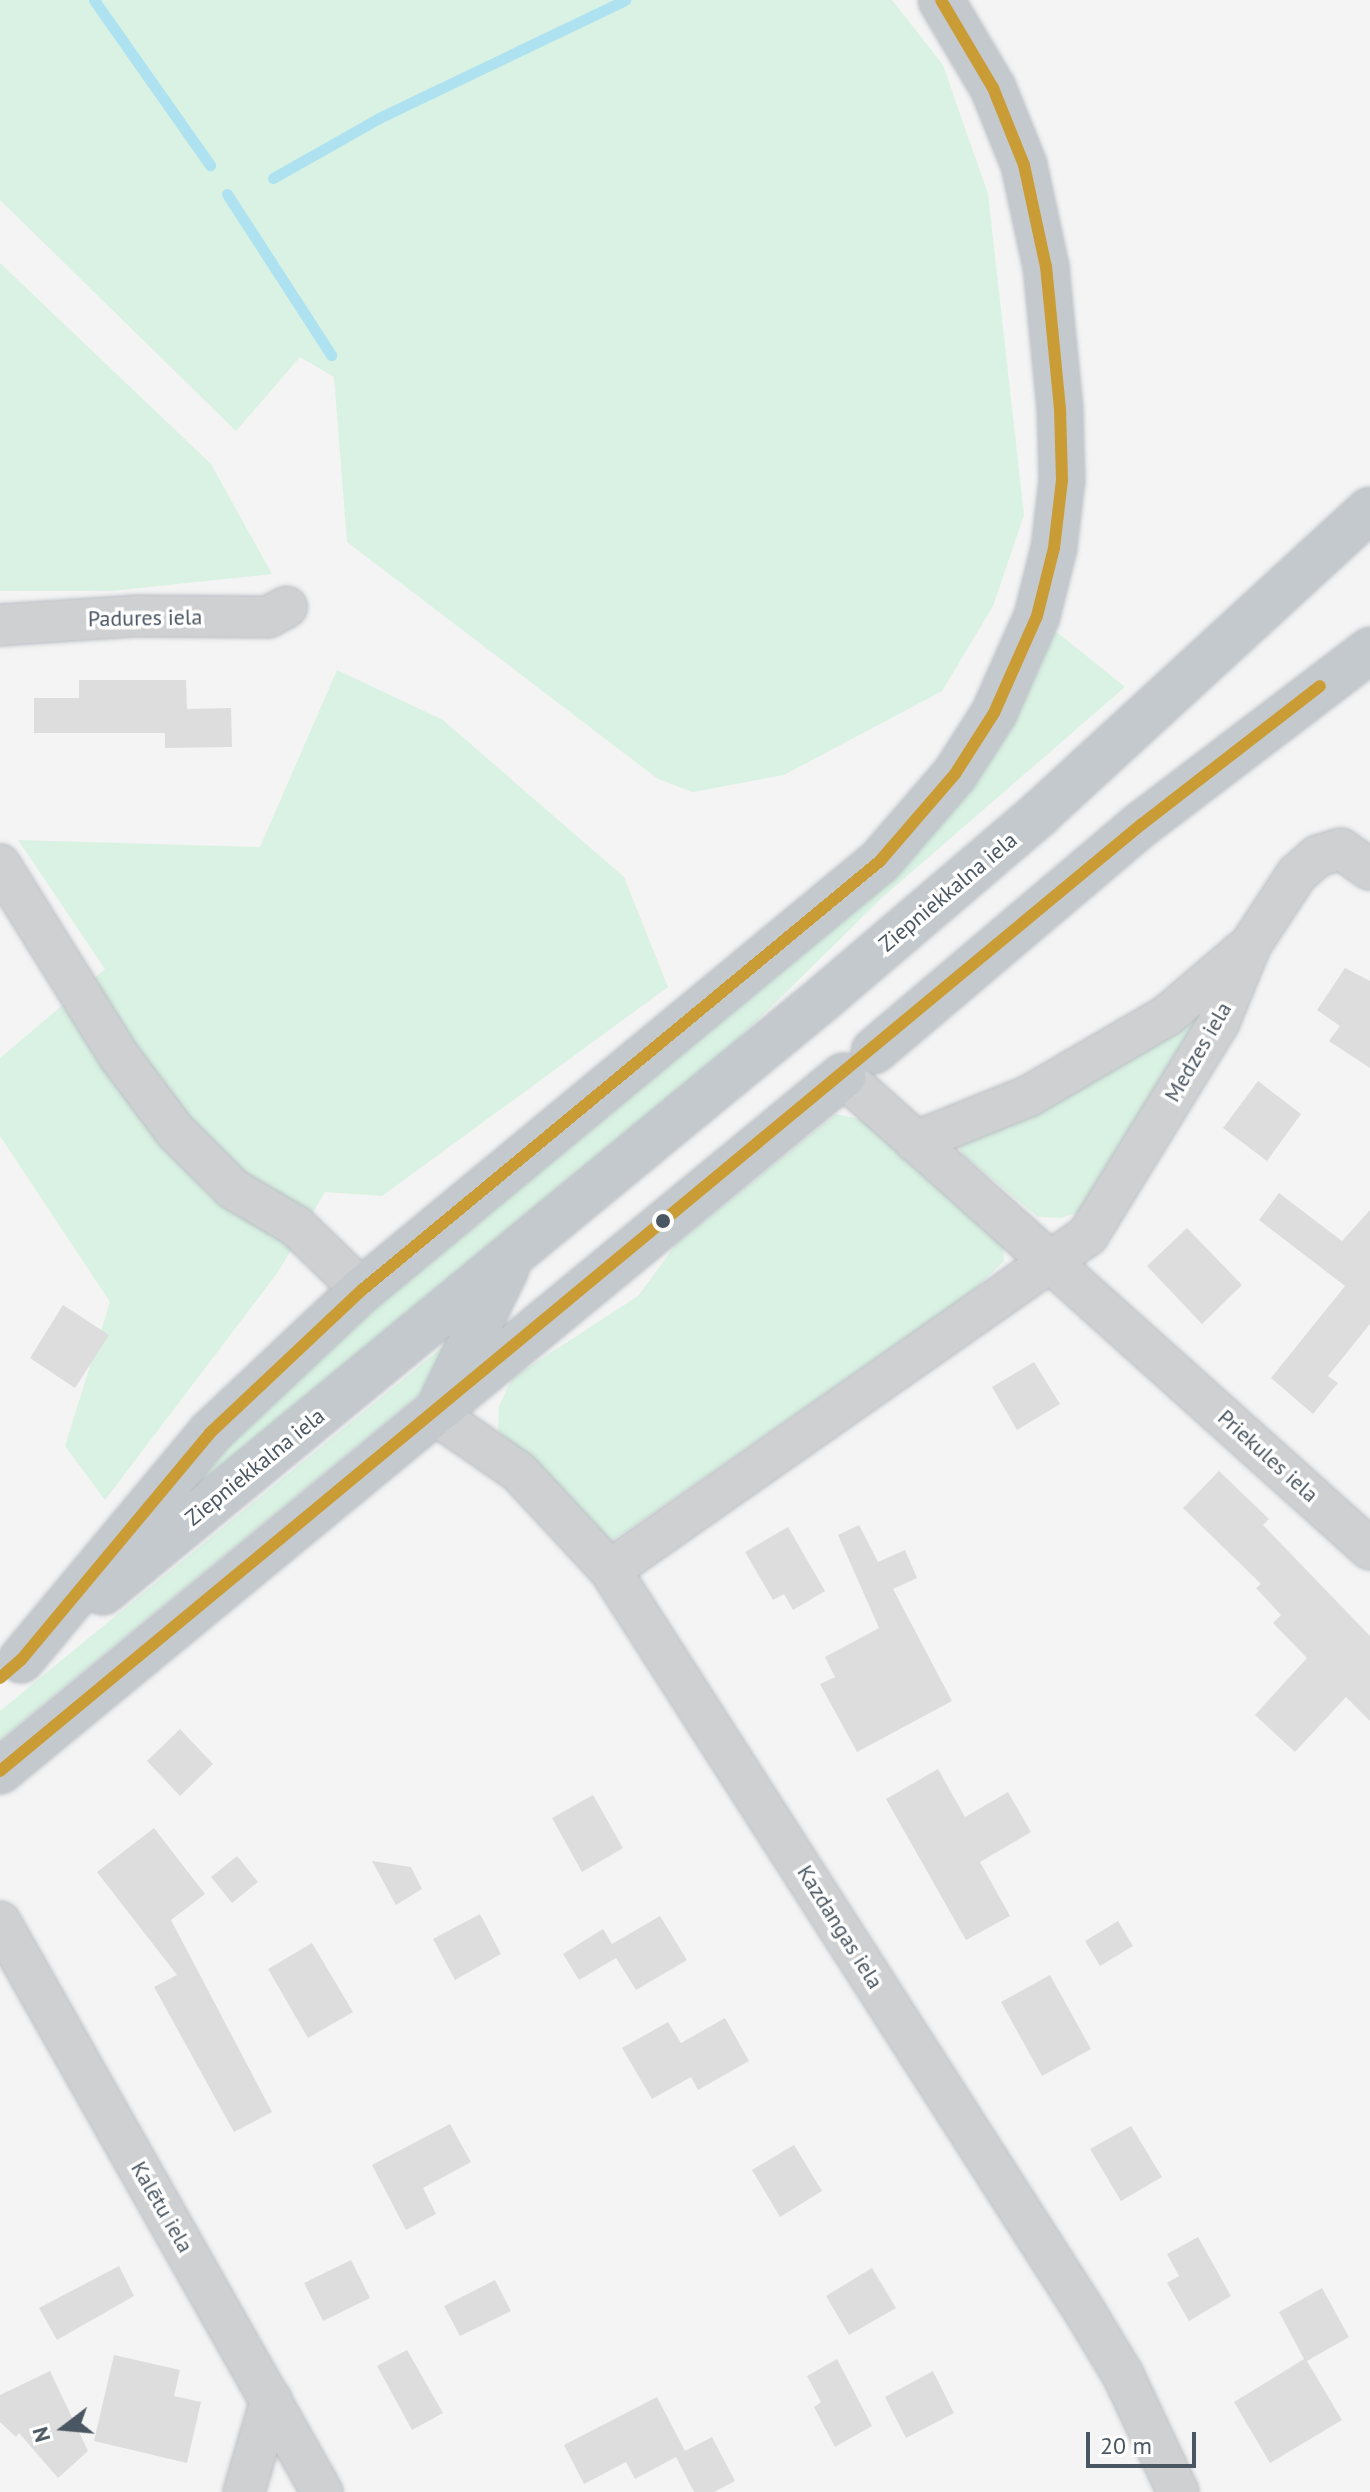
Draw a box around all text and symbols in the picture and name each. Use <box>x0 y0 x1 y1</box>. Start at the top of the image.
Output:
street label: Padures iela <box>88 604 202 632</box>
street label: Ziepniekkalna iela <box>874 827 1022 957</box>
street label: Medzes iela <box>1159 998 1237 1106</box>
unlabelled marker <box>655 1213 671 1229</box>
street label: Ziepniekkalna iela <box>180 1403 330 1531</box>
street label: Priekules iela <box>1212 1404 1324 1508</box>
street label: Kazdangas iela <box>792 1860 888 1994</box>
street label: Kalētu iela <box>125 2157 199 2257</box>
north arrow <box>24 2388 104 2468</box>
scale bar <box>1090 2416 1200 2466</box>
text: N <box>25 2424 56 2445</box>
text: 20 m <box>1100 2430 1152 2461</box>

